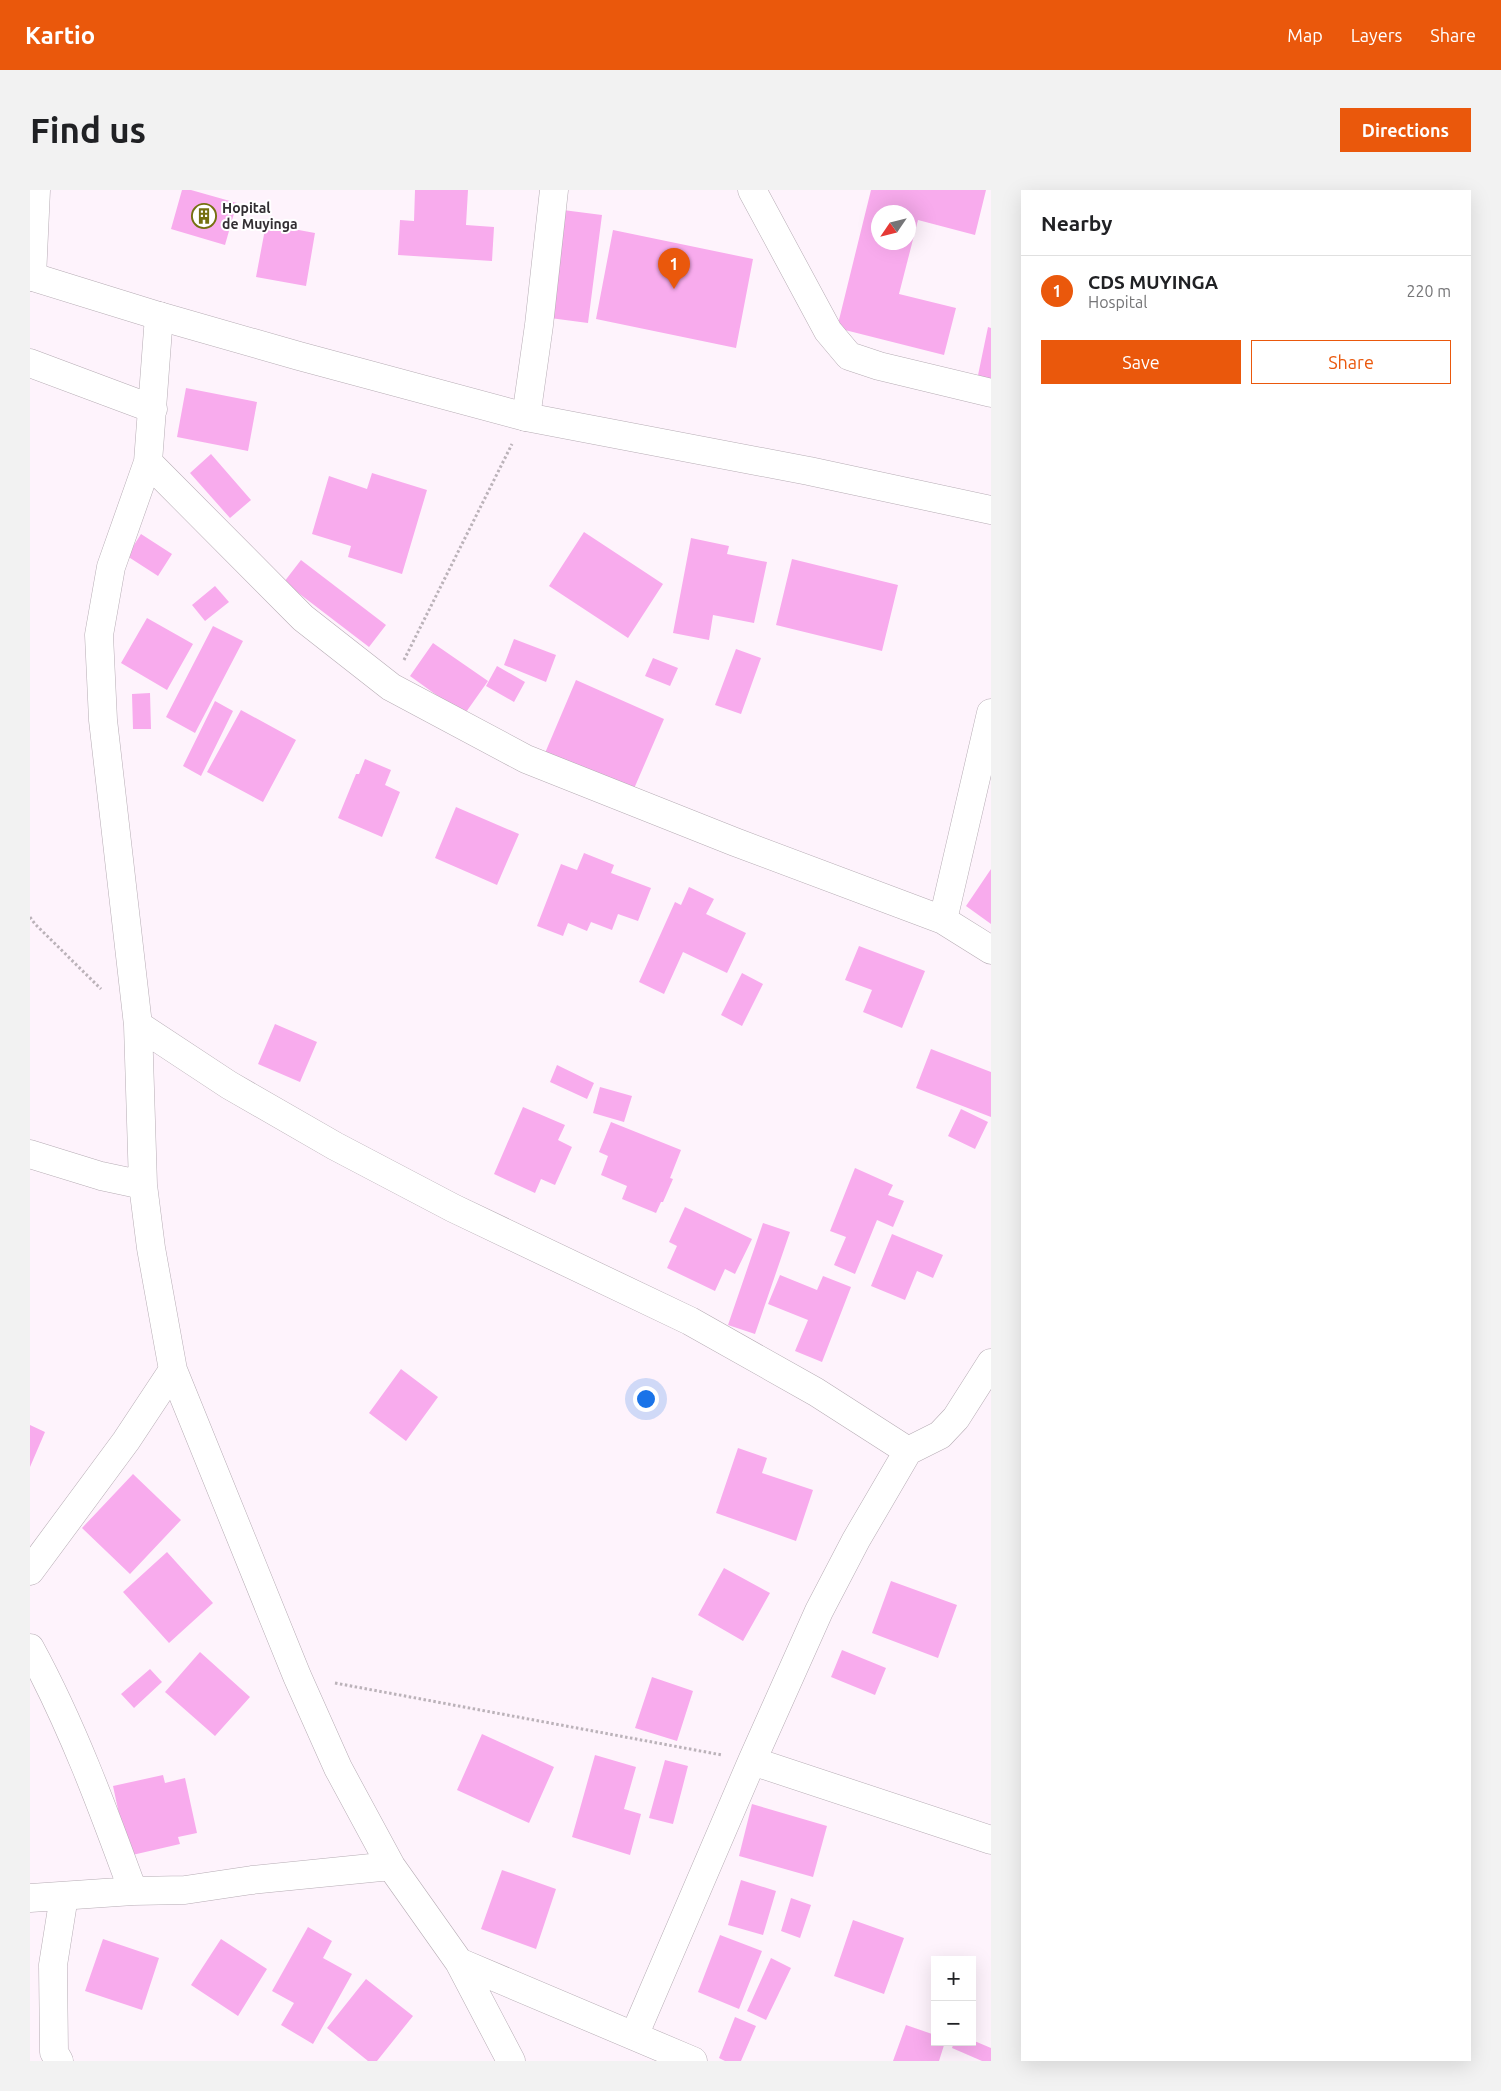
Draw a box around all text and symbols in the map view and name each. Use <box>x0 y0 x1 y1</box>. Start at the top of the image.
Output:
text: Kartio <box>25 22 95 49</box>
text: Map <box>1287 25 1323 45</box>
text: Layers <box>1351 25 1402 45</box>
text: Share <box>1430 25 1476 45</box>
button: Directions <box>1340 108 1471 152</box>
text: Find us <box>30 110 146 150</box>
place label: Hopital de Muyinga <box>222 200 298 232</box>
building icon: Hopital de Muyinga <box>191 203 217 229</box>
north arrow <box>871 205 916 250</box>
text: Nearby <box>1041 211 1112 235</box>
pin: 1 <box>658 248 690 289</box>
text: CDS MUYINGA <box>1088 271 1218 293</box>
text: 1 <box>1052 282 1062 300</box>
text: 220 m <box>1406 282 1451 300</box>
text: Hospital <box>1088 293 1147 311</box>
button: Save <box>1041 340 1241 384</box>
button: Share <box>1251 340 1451 384</box>
your location <box>633 1386 659 1412</box>
map controls <box>931 1956 976 2046</box>
button: + <box>931 1956 976 2001</box>
button: − <box>931 2001 976 2046</box>

